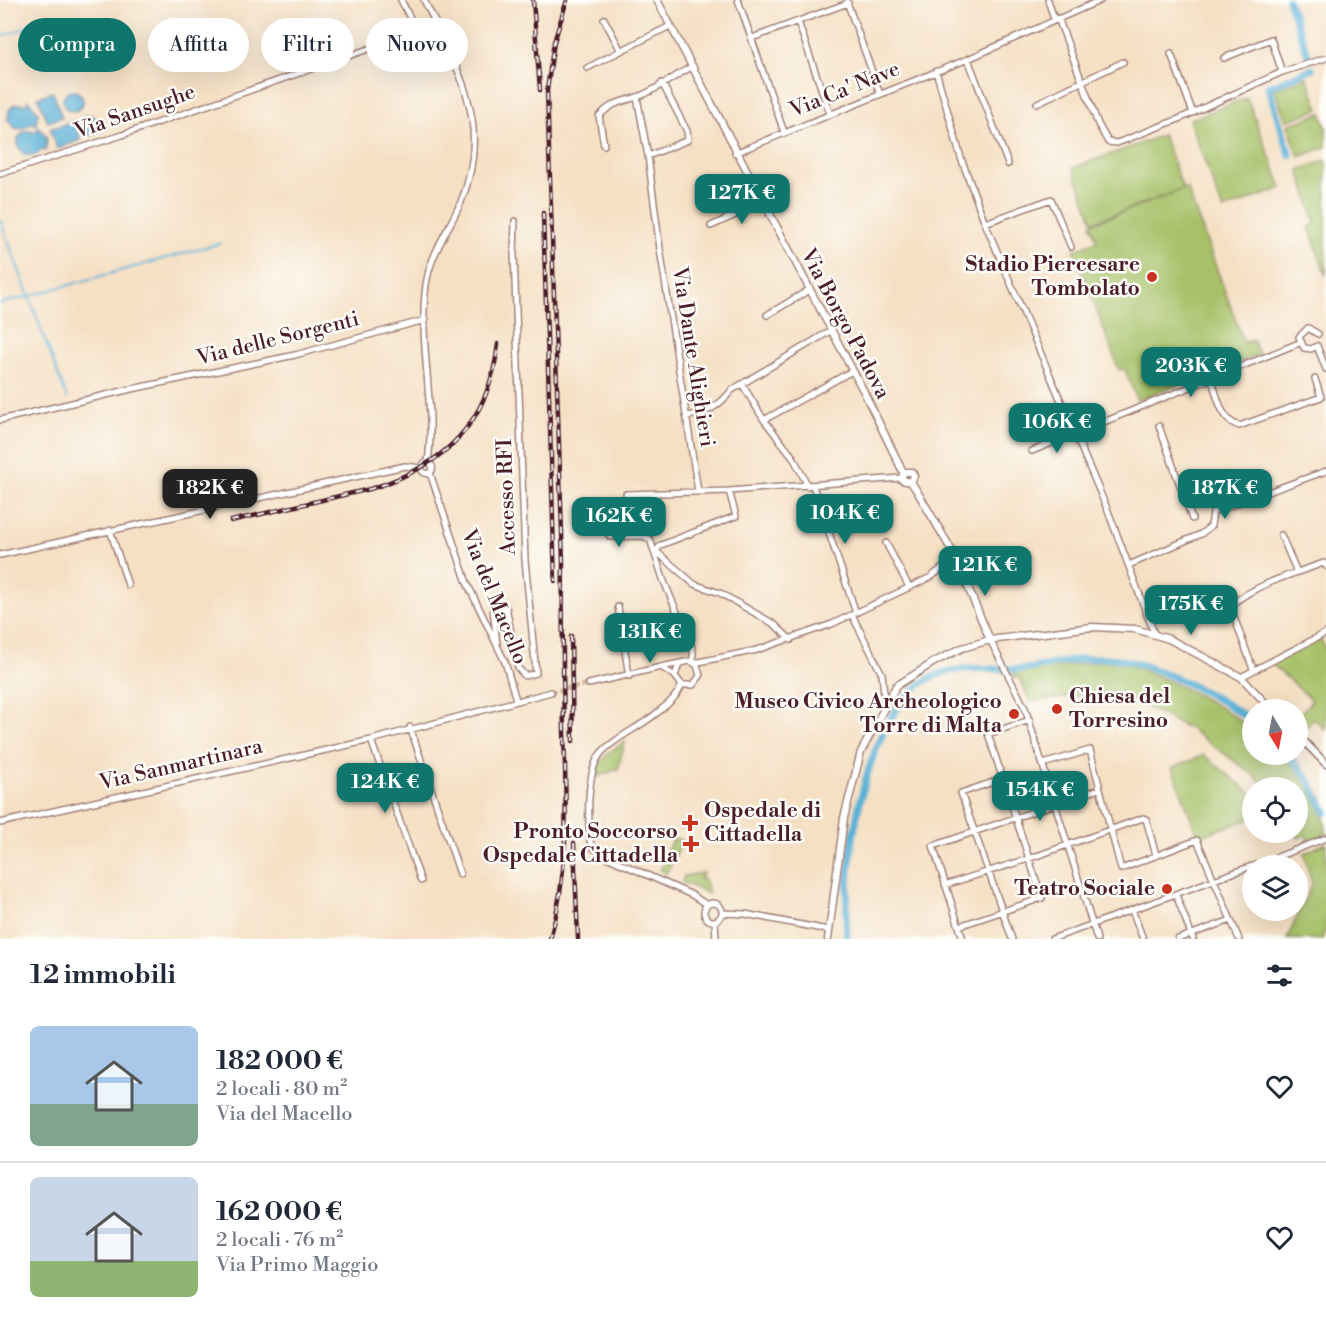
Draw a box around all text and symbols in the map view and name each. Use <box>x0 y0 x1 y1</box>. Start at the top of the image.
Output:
chip: Compra <box>18 18 136 72</box>
chip: Affitta <box>148 18 249 72</box>
chip: Filtri <box>261 18 354 72</box>
chip: Nuovo <box>366 18 468 72</box>
street label: Via Ca' Nave <box>785 56 904 124</box>
street label: Via Sansughe <box>70 79 199 145</box>
pin: 127K € <box>693 174 791 225</box>
text: 127K € <box>709 181 775 206</box>
street label: Via Borgo Padova <box>794 244 896 404</box>
place label: Stadio Piercesare Tombolato <box>965 252 1140 302</box>
street label: Via Dante Alighieri <box>666 264 720 449</box>
marker: Stadio Piercesare Tombolato <box>1145 270 1159 284</box>
street label: Via delle Sorgenti <box>193 306 362 372</box>
pin: 203K € <box>1142 347 1240 398</box>
text: 203K € <box>1155 354 1227 379</box>
pin: 106K € <box>1008 403 1106 454</box>
text: 106K € <box>1023 410 1091 435</box>
street label: Accesso RFI <box>492 438 522 557</box>
pin: 182K € <box>161 469 259 520</box>
pin: 187K € <box>1176 469 1274 520</box>
text: 182K € <box>177 476 243 501</box>
text: 187K € <box>1192 476 1258 501</box>
pin: 104K € <box>796 494 894 545</box>
pin: 162K € <box>570 497 668 548</box>
text: 104K € <box>810 501 880 526</box>
text: 162K € <box>586 504 652 529</box>
street label: Via del Macello <box>455 525 533 668</box>
pin: 121K € <box>936 546 1034 597</box>
text: 121K € <box>953 553 1017 578</box>
pin: 175K € <box>1142 585 1240 636</box>
text: 175K € <box>1159 592 1223 617</box>
pin: 131K € <box>601 613 699 664</box>
text: 131K € <box>618 620 682 645</box>
place label: Chiesa del Torresino <box>1069 684 1170 734</box>
place label: Museo Civico Archeologico Torre di Malta <box>734 689 1003 739</box>
north arrow <box>1242 699 1308 765</box>
map controls <box>1242 699 1308 921</box>
marker: Chiesa del Torresino <box>1050 702 1064 716</box>
marker: Museo Civico Archeologico Torre di Malta <box>1007 707 1021 721</box>
street label: Via Sanmartinara <box>96 734 265 797</box>
pin: 124K € <box>336 763 434 814</box>
text: 124K € <box>351 770 419 795</box>
pin: 154K € <box>991 771 1089 822</box>
button: locate <box>1242 777 1308 843</box>
text: 154K € <box>1006 778 1074 803</box>
place label: Ospedale di Cittadella <box>704 798 821 848</box>
marker: Ospedale di Cittadella <box>681 814 699 832</box>
place label: Pronto Soccorso Ospedale Cittadella <box>483 819 679 869</box>
marker: Pronto Soccorso Ospedale Cittadella <box>682 835 700 853</box>
button: layers <box>1242 855 1308 921</box>
place label: Teatro Sociale <box>1014 876 1155 902</box>
marker: Teatro Sociale <box>1160 882 1174 896</box>
text: 12 immobili <box>30 959 176 991</box>
icon: filters <box>1263 959 1296 992</box>
text: 182 000 € <box>216 1045 343 1077</box>
icon: home <box>78 1050 150 1122</box>
icon: heart <box>1263 1070 1296 1103</box>
text: 2 locali · 80 m² <box>216 1077 347 1102</box>
text: Via del Macello <box>216 1102 353 1127</box>
text: 162 000 € <box>216 1196 342 1228</box>
icon: home <box>78 1201 150 1273</box>
icon: heart <box>1263 1221 1296 1254</box>
text: 2 locali · 76 m² <box>216 1228 343 1253</box>
text: Via Primo Maggio <box>216 1253 379 1278</box>

